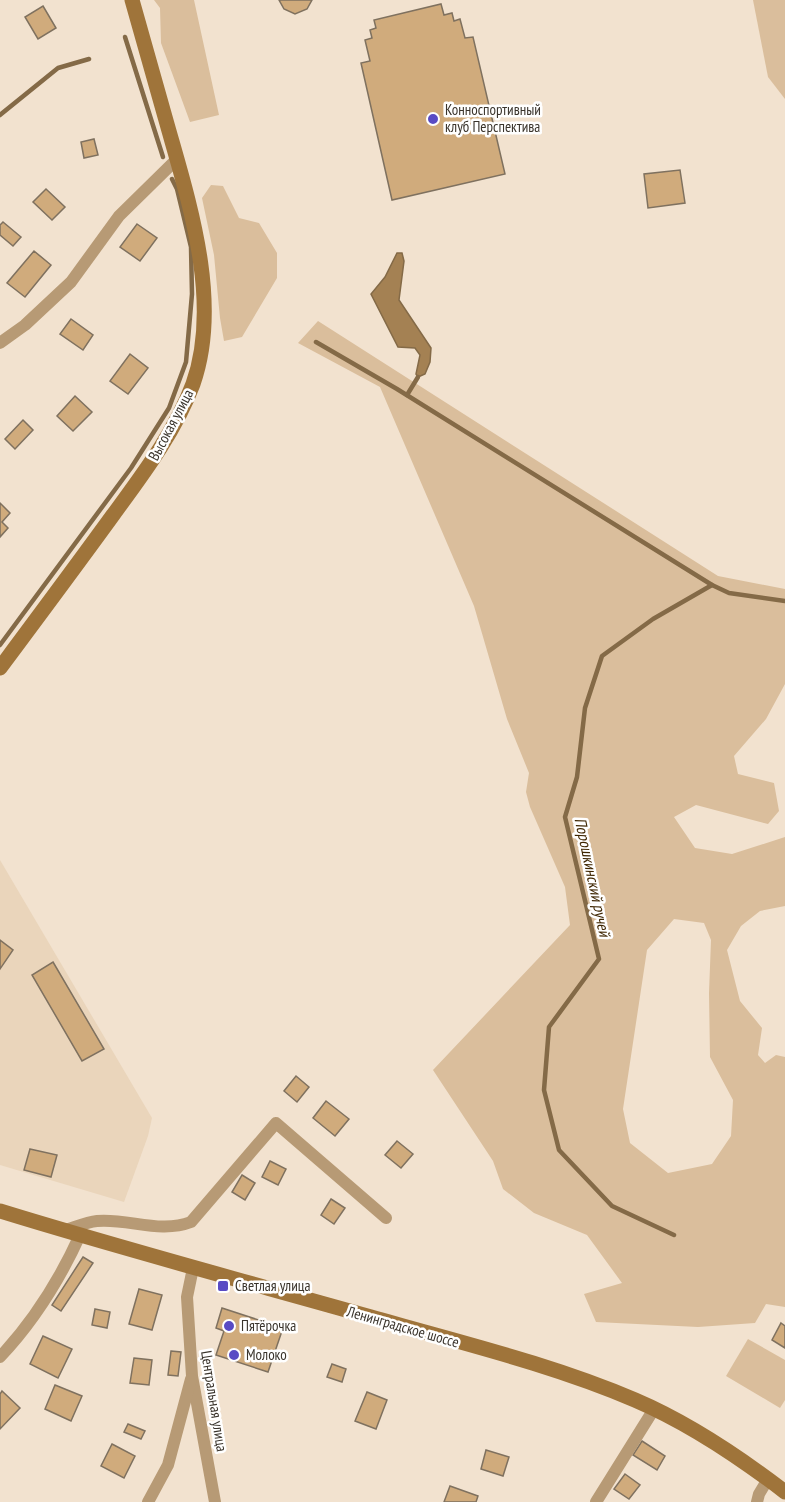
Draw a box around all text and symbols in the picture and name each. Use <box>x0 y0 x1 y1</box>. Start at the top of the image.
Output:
place label: Конноспортивный клуб Перспектива <box>445 100 541 136</box>
marker: Конноспортивный клуб Перспектива <box>426 112 440 126</box>
street label: Высокая улица <box>144 386 197 464</box>
water label: Порошкинский ручей <box>571 816 616 940</box>
place label: Светлая улица <box>235 1276 310 1295</box>
marker: Светлая улица <box>216 1279 230 1293</box>
street label: Ленинградское шоссе <box>344 1301 461 1352</box>
place label: Пятёрочка <box>241 1316 296 1335</box>
marker: Пятёрочка <box>222 1319 236 1333</box>
place label: Молоко <box>246 1345 287 1364</box>
marker: Молоко <box>227 1348 241 1362</box>
street label: Центральная улица <box>197 1349 232 1453</box>

